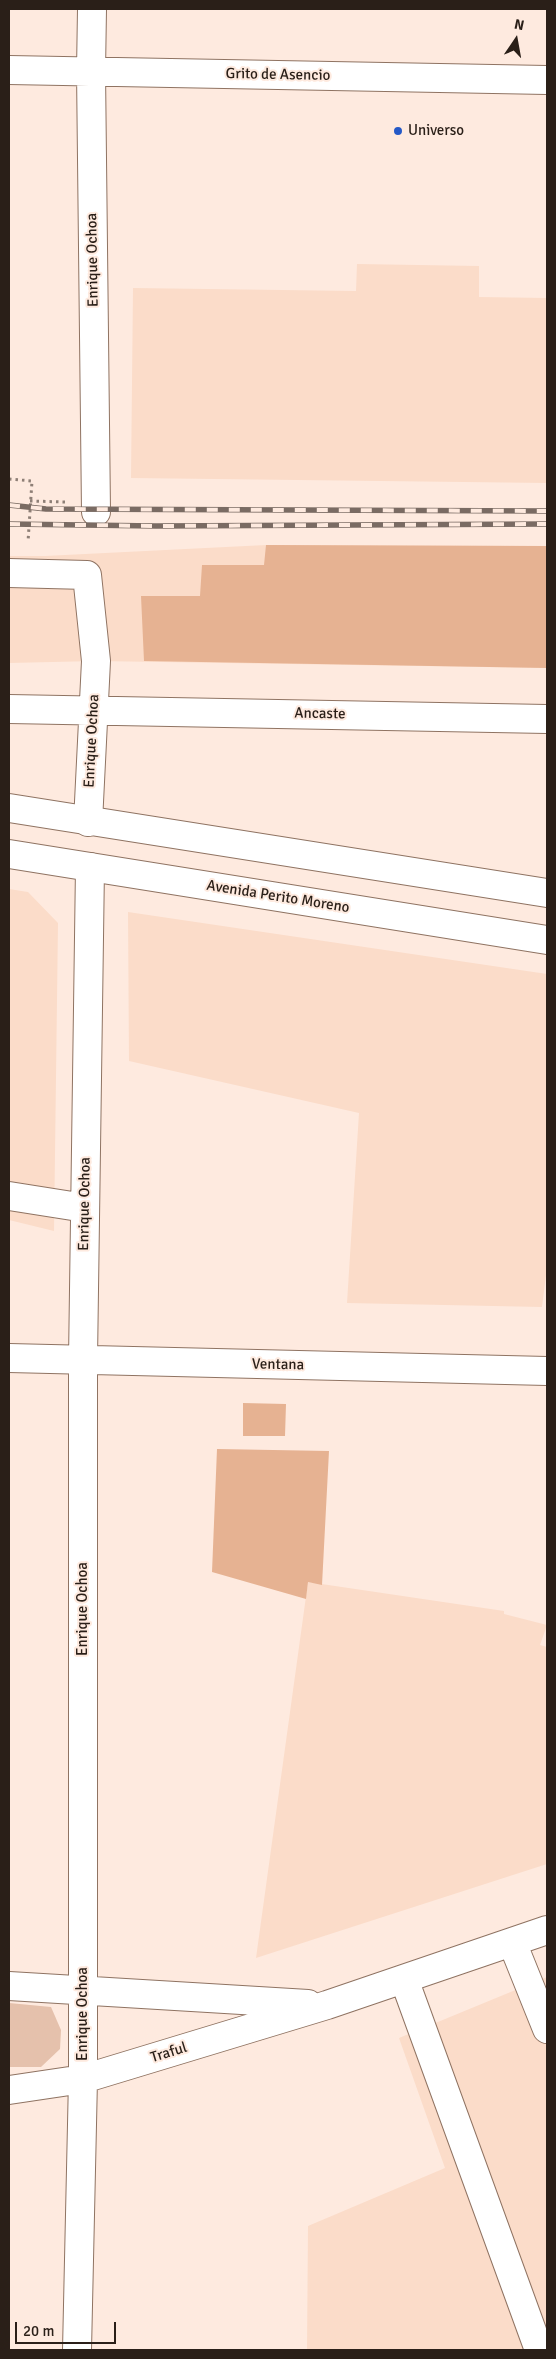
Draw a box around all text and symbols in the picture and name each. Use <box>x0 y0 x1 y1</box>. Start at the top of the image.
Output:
north arrow <box>491 15 541 65</box>
text: N <box>513 16 526 34</box>
street label: Grito de Asencio <box>225 65 331 85</box>
place label: Universo <box>408 122 464 140</box>
marker: Universo <box>392 125 404 137</box>
street label: Enrique Ochoa <box>83 213 103 307</box>
street label: Enrique Ochoa <box>81 694 103 788</box>
street label: Ancaste <box>294 705 346 723</box>
street label: Avenida Perito Moreno <box>205 877 351 917</box>
street label: Enrique Ochoa <box>75 1157 95 1251</box>
street label: Ventana <box>252 1356 304 1374</box>
street label: Enrique Ochoa <box>74 1562 92 1656</box>
street label: Enrique Ochoa <box>74 1967 92 2061</box>
street label: Traful <box>149 2039 189 2067</box>
scale bar <box>18 2312 119 2344</box>
text: 20 m <box>23 2322 54 2340</box>

